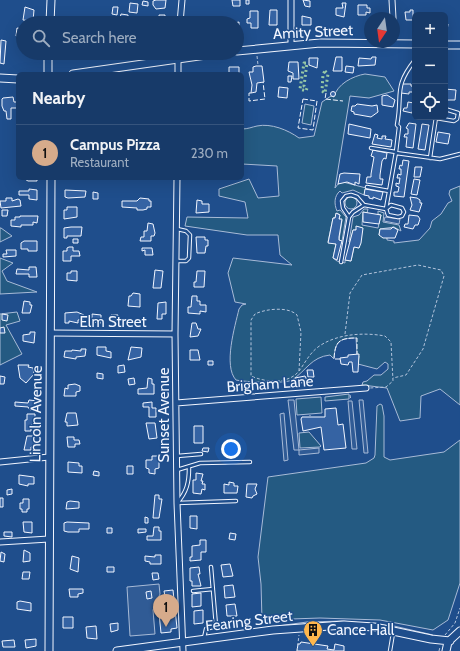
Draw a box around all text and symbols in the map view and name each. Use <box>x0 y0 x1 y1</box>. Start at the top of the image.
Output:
north arrow <box>364 12 400 48</box>
map controls <box>412 12 448 120</box>
button: + <box>412 12 448 48</box>
search box <box>16 16 244 60</box>
street label: Amity Street <box>273 21 353 43</box>
icon: search <box>30 27 52 49</box>
text: Search here <box>62 29 137 47</box>
button: − <box>412 48 448 84</box>
button: locate <box>412 84 448 120</box>
text: Nearby <box>32 88 85 108</box>
text: Campus Pizza <box>70 136 160 154</box>
text: 1 <box>43 145 47 161</box>
text: 230 m <box>191 145 228 161</box>
text: Restaurant <box>70 154 129 170</box>
street label: Elm Street <box>80 313 146 331</box>
street label: Lincoln Avenue <box>26 365 46 463</box>
street label: Sunset Avenue <box>155 367 173 462</box>
street label: Brigham Lane <box>226 372 314 396</box>
your location <box>221 439 241 459</box>
pin: 1 <box>153 594 179 627</box>
street label: Fearing Street <box>204 607 294 635</box>
building icon: Cance Hall <box>302 619 324 647</box>
place label: Cance Hall <box>327 621 395 639</box>

